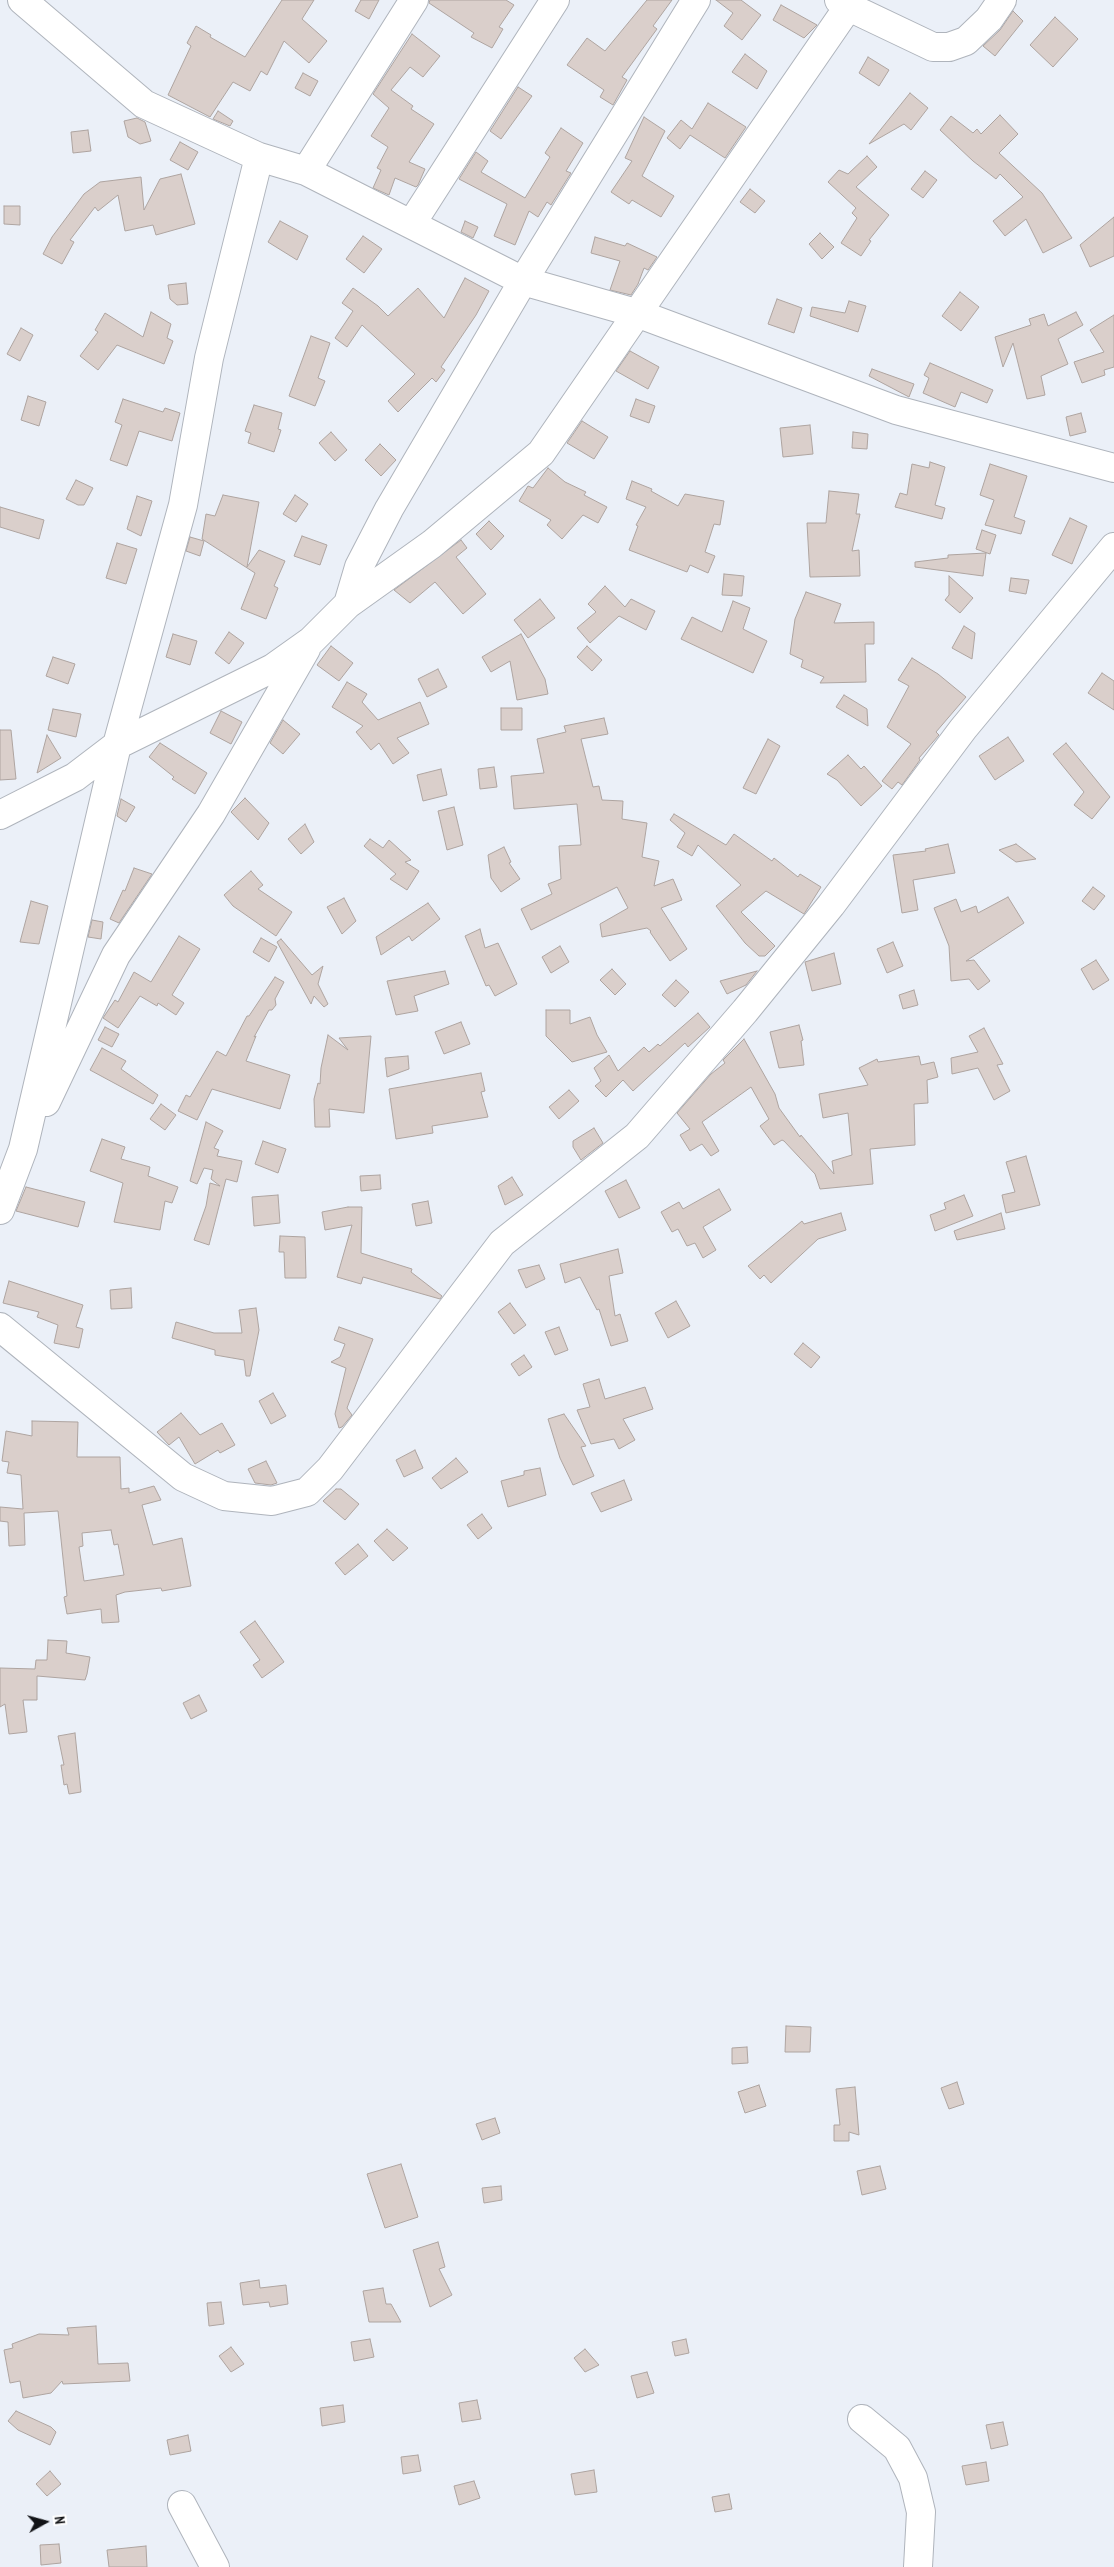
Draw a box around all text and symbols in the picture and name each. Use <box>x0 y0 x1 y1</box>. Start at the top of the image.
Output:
north arrow <box>20 2497 70 2547</box>
text: N <box>50 2515 69 2525</box>

